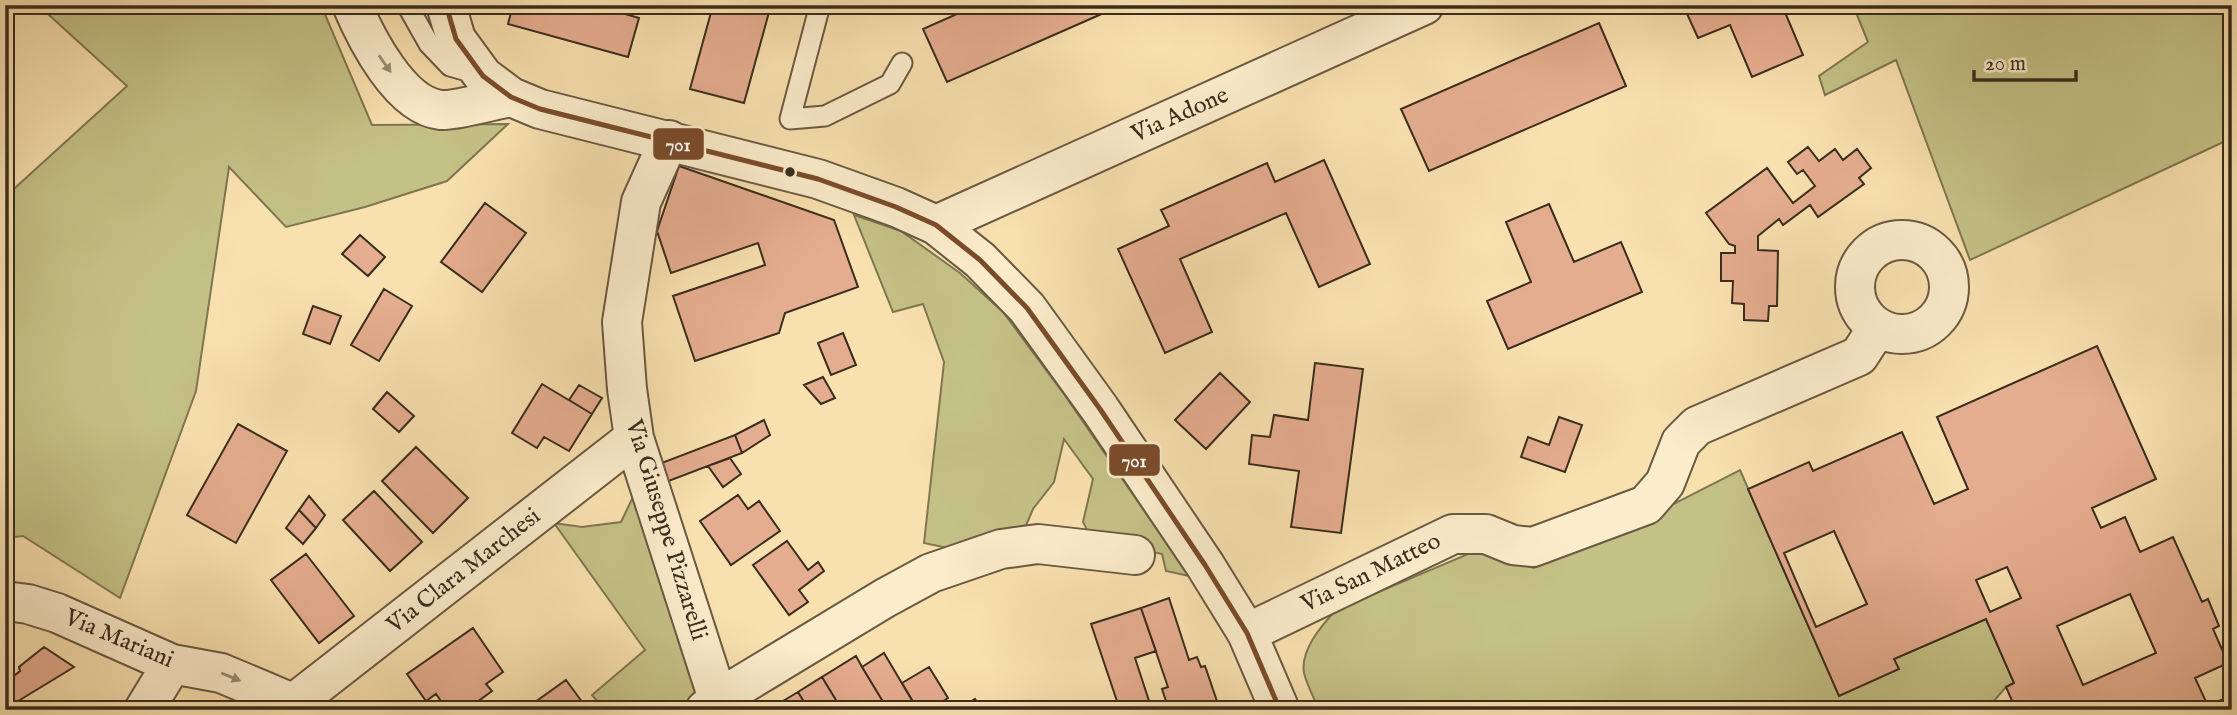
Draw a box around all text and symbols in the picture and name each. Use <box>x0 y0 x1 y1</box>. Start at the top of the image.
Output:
scale bar <box>1974 38 2076 82</box>
text: 20 m <box>1985 51 2026 78</box>
one-way arrow <box>378 55 392 73</box>
street label: Via Adone <box>1126 80 1234 151</box>
line badge: 701 <box>652 127 705 161</box>
text: 701 <box>665 134 691 158</box>
unlabelled marker <box>783 165 797 179</box>
street label: Via Giuseppe Pizzarelli <box>617 415 714 644</box>
line badge: 701 <box>1108 443 1161 477</box>
text: 701 <box>1121 450 1147 474</box>
street label: Via Clara Marchesi <box>380 501 547 641</box>
street label: Via San Matteo <box>1295 526 1446 621</box>
street label: Via Mariani <box>59 602 178 676</box>
one-way arrow <box>221 671 241 683</box>

